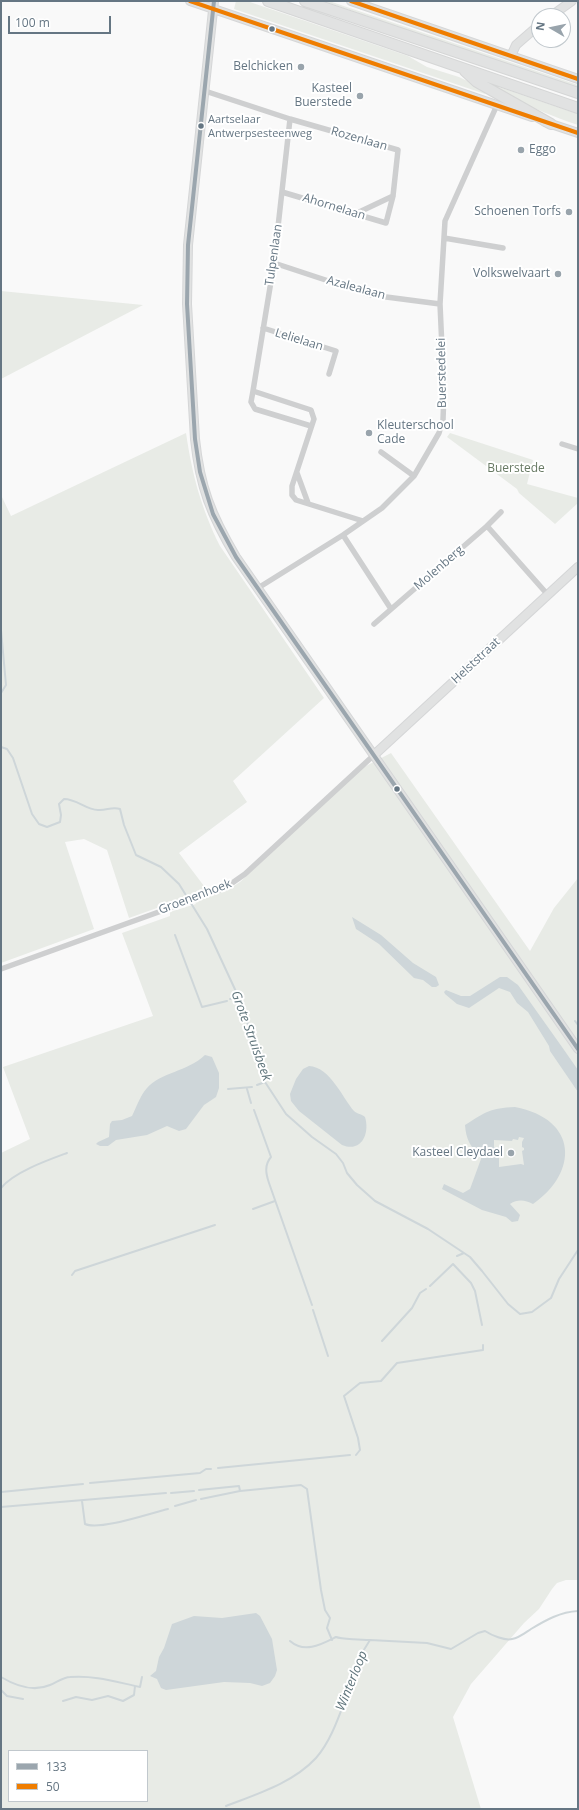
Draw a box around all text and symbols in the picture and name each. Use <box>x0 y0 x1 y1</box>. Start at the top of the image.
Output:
scale bar <box>10 8 113 34</box>
north arrow <box>531 8 571 48</box>
text: 100 m <box>15 14 50 31</box>
text: N <box>532 21 548 32</box>
unlabelled marker <box>267 24 277 34</box>
place label: Belchicken <box>233 60 293 74</box>
marker: Belchicken <box>296 62 306 72</box>
place label: Kasteel Buerstede <box>294 82 352 110</box>
marker: Kasteel Buerstede <box>355 91 365 101</box>
place label: Aartselaar Antwerpsesteenweg <box>208 113 312 139</box>
marker: Aartselaar Antwerpsesteenweg <box>196 121 206 131</box>
street label: Rozenlaan <box>329 124 389 154</box>
place label: Eggo <box>529 143 556 157</box>
marker: Eggo <box>516 145 526 155</box>
street label: Ahornelaan <box>301 191 367 223</box>
place label: Schoenen Torfs <box>474 205 561 219</box>
marker: Schoenen Torfs <box>564 207 574 217</box>
street label: Tulpenlaan <box>263 223 285 287</box>
place label: Volkswelvaart <box>473 267 550 281</box>
marker: Volkswelvaart <box>553 269 563 279</box>
street label: Azalealaan <box>325 273 387 303</box>
street label: Lelielaan <box>273 326 325 354</box>
street label: Buerstedelei <box>434 338 450 408</box>
place label: Kleuterschool Cade <box>377 419 454 447</box>
marker: Kleuterschool Cade <box>364 428 374 438</box>
park label: Buerstede <box>487 462 545 476</box>
street label: Molenberg <box>411 543 467 593</box>
street label: Helststraat <box>449 635 503 687</box>
unlabelled marker <box>392 784 402 794</box>
street label: Groenenhoek <box>157 877 233 917</box>
water label: Grote Struisbeek <box>227 989 275 1083</box>
place label: Kasteel Cleydael <box>412 1146 503 1160</box>
marker: Kasteel Cleydael <box>506 1148 516 1158</box>
water label: Winterloop <box>333 1649 371 1713</box>
legend <box>8 1750 148 1802</box>
text: 133 <box>46 1758 67 1775</box>
text: 50 <box>46 1778 60 1795</box>

